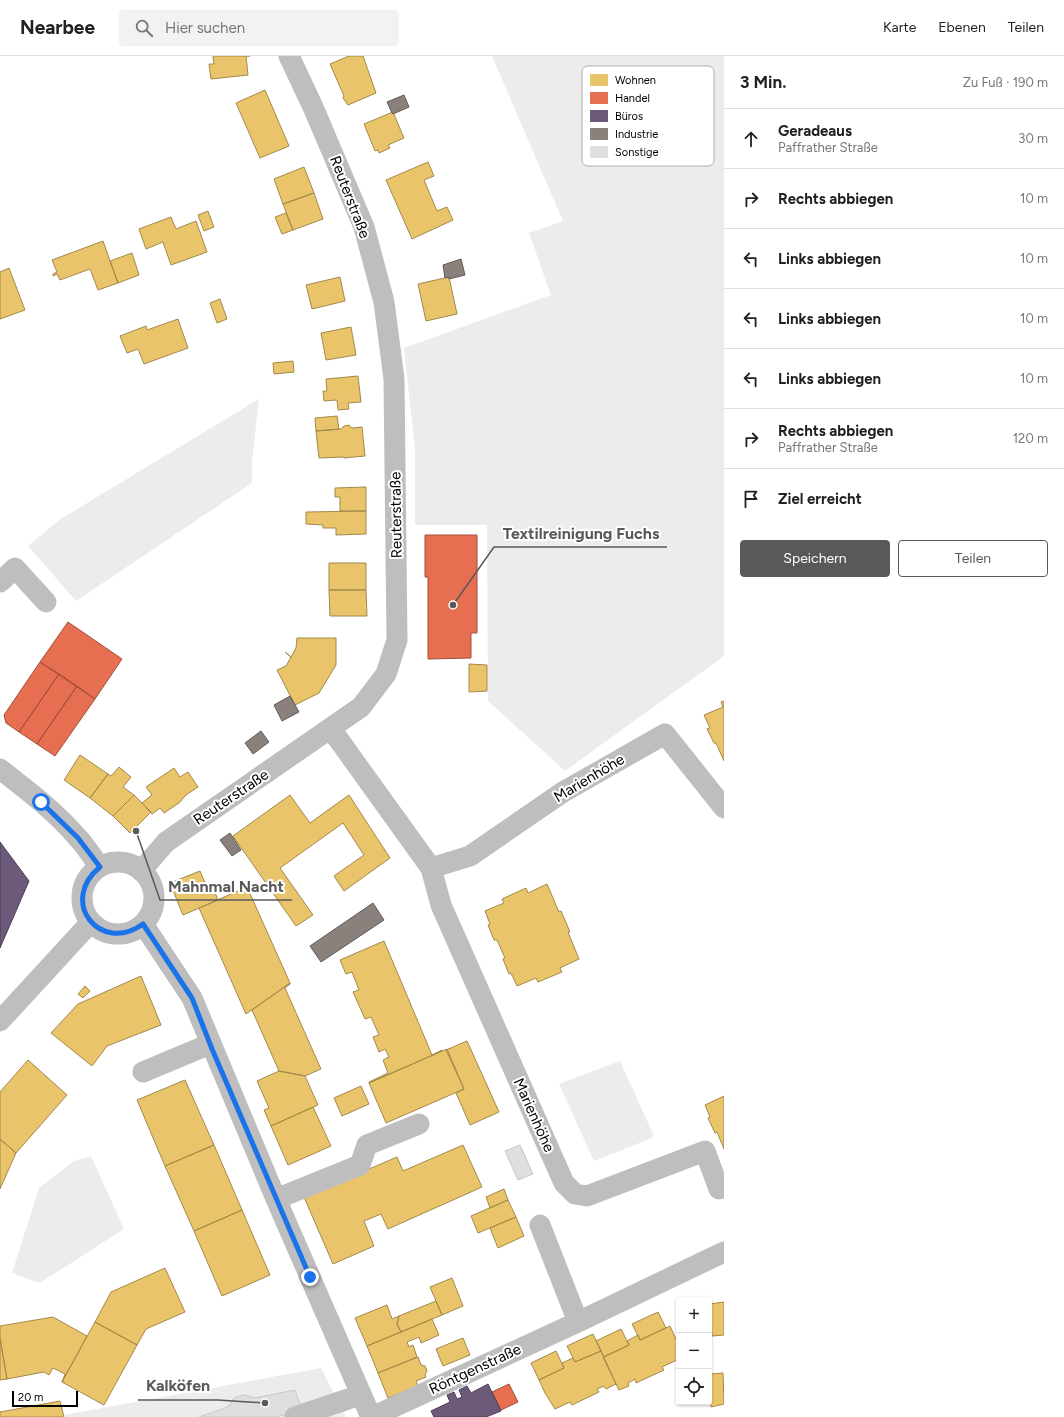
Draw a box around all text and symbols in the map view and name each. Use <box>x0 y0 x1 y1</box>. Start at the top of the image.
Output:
search box <box>119 10 399 46</box>
text: Nearbee <box>20 16 95 39</box>
icon: search <box>133 17 155 39</box>
text: Hier suchen <box>165 19 245 37</box>
text: Karte <box>883 19 916 36</box>
text: Ebenen <box>938 19 986 36</box>
text: Teilen <box>1008 19 1044 36</box>
legend <box>582 66 714 166</box>
text: 3 Min. <box>740 72 786 92</box>
text: Wohnen <box>615 74 656 87</box>
text: Zu Fuß · 190 m <box>963 75 1048 90</box>
text: Handel <box>615 92 650 105</box>
text: Büros <box>615 110 643 123</box>
text: Geradeaus <box>778 122 852 140</box>
text: Industrie <box>615 128 658 141</box>
icon: ahead <box>740 128 762 150</box>
text: 30 m <box>1018 131 1048 146</box>
text: Paffrather Straße <box>778 140 878 155</box>
text: Sonstige <box>615 146 659 159</box>
street label: Reuterstraße <box>326 153 374 241</box>
icon: right <box>740 188 762 210</box>
text: Rechts abbiegen <box>778 190 893 208</box>
text: 10 m <box>1020 191 1048 206</box>
icon: left <box>740 248 762 270</box>
text: Links abbiegen <box>778 250 881 268</box>
text: 10 m <box>1020 251 1048 266</box>
icon: left <box>740 308 762 330</box>
text: Links abbiegen <box>778 310 881 328</box>
text: 10 m <box>1020 311 1048 326</box>
icon: left <box>740 368 762 390</box>
text: Links abbiegen <box>778 370 881 388</box>
text: 10 m <box>1020 371 1048 386</box>
text: Rechts abbiegen <box>778 422 893 440</box>
icon: right <box>740 428 762 450</box>
text: 120 m <box>1013 431 1048 446</box>
text: Paffrather Straße <box>778 440 878 455</box>
street label: Reuterstraße <box>386 471 406 559</box>
icon: arrive <box>740 488 762 510</box>
text: Ziel erreicht <box>778 490 862 508</box>
callout: Textilreinigung Fuchs <box>494 519 667 547</box>
text: Textilreinigung Fuchs <box>503 524 660 543</box>
button: Speichern <box>740 540 890 577</box>
button: Teilen <box>898 540 1048 577</box>
street label: Marienhöhe <box>550 750 628 806</box>
street label: Reuterstraße <box>190 765 272 829</box>
route start <box>32 793 50 811</box>
callout: Mahnmal Nacht <box>160 872 292 900</box>
text: Mahnmal Nacht <box>168 877 284 896</box>
street label: Marienhöhe <box>510 1075 558 1155</box>
route end <box>301 1268 319 1286</box>
map controls <box>676 1297 712 1405</box>
button: + <box>676 1297 712 1333</box>
button: − <box>676 1333 712 1369</box>
street label: Röntgenstraße <box>426 1340 524 1398</box>
button: locate <box>676 1369 712 1405</box>
callout: Kalköfen <box>138 1372 218 1400</box>
text: Kalköfen <box>146 1376 210 1395</box>
scale bar <box>12 1389 78 1408</box>
text: 20 m <box>18 1391 43 1404</box>

